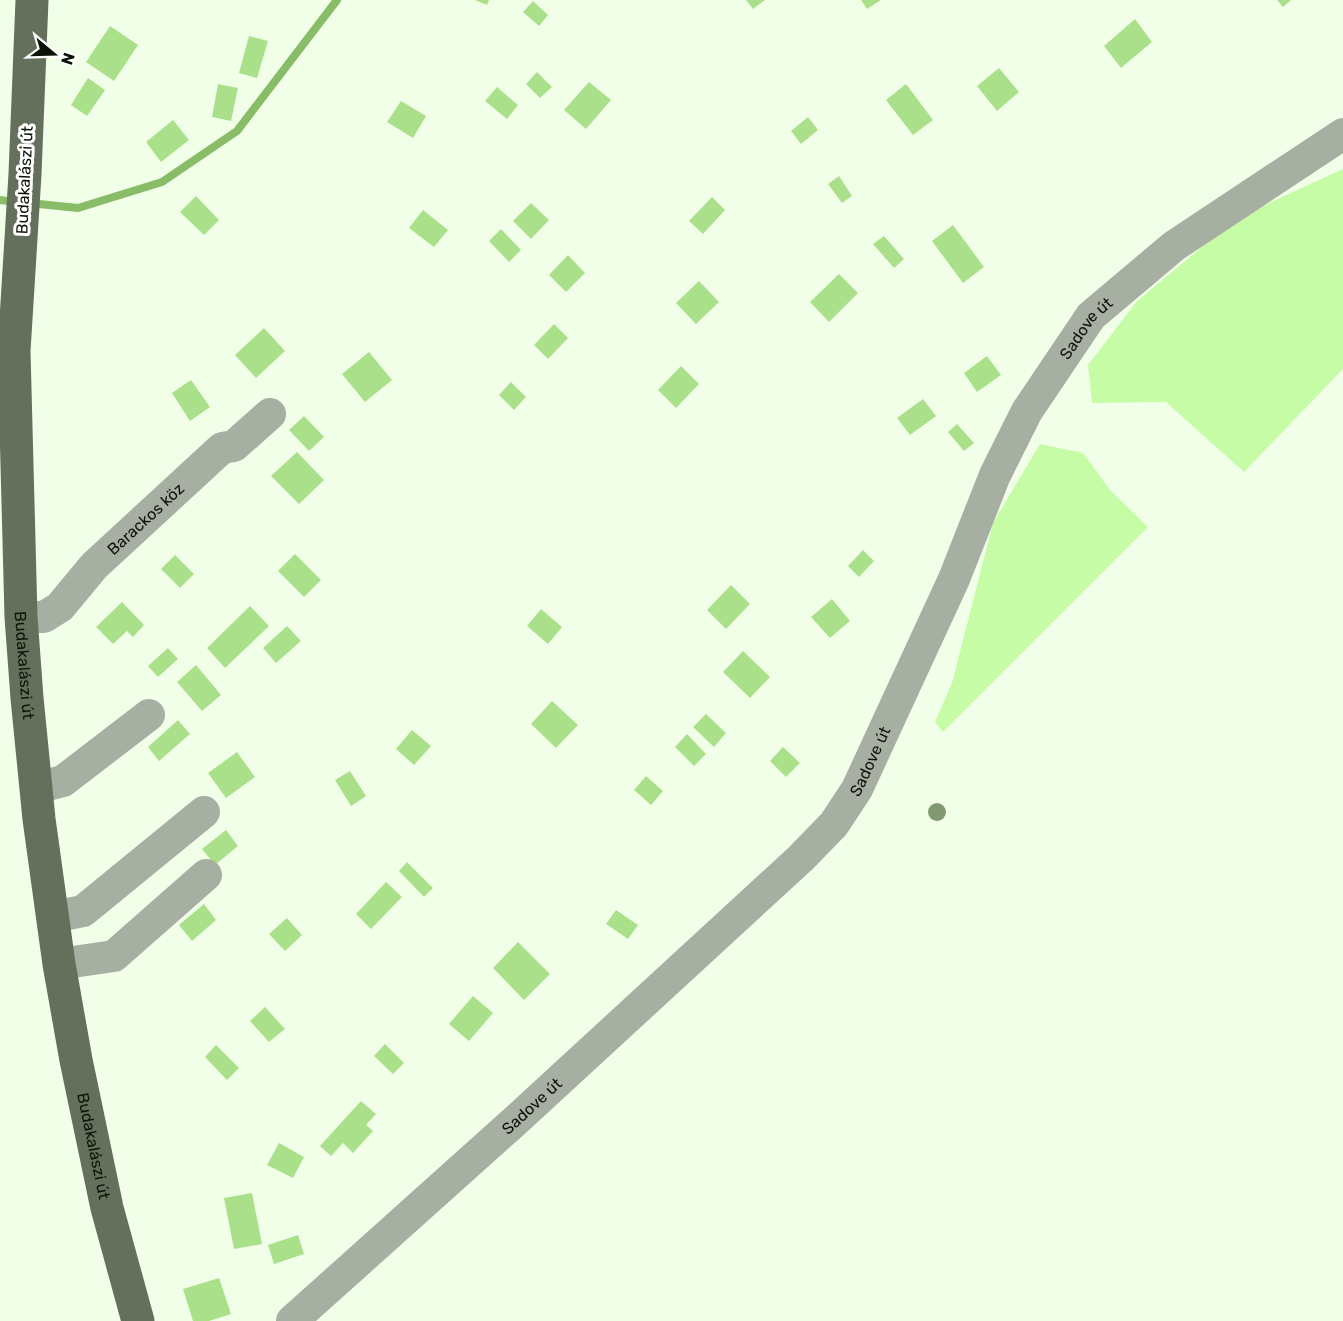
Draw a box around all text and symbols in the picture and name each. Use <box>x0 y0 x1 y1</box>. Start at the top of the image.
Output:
north arrow <box>24 24 84 84</box>
text: N <box>57 50 79 67</box>
street label: Budakalászi út <box>12 125 37 235</box>
street label: Sadove út <box>1056 293 1116 363</box>
street label: Barackos köz <box>103 479 188 559</box>
street label: Budakalászi út <box>11 611 38 720</box>
street label: Sadove út <box>846 724 895 800</box>
street label: Sadove út <box>498 1074 566 1138</box>
street label: Budakalászi út <box>73 1091 114 1201</box>

